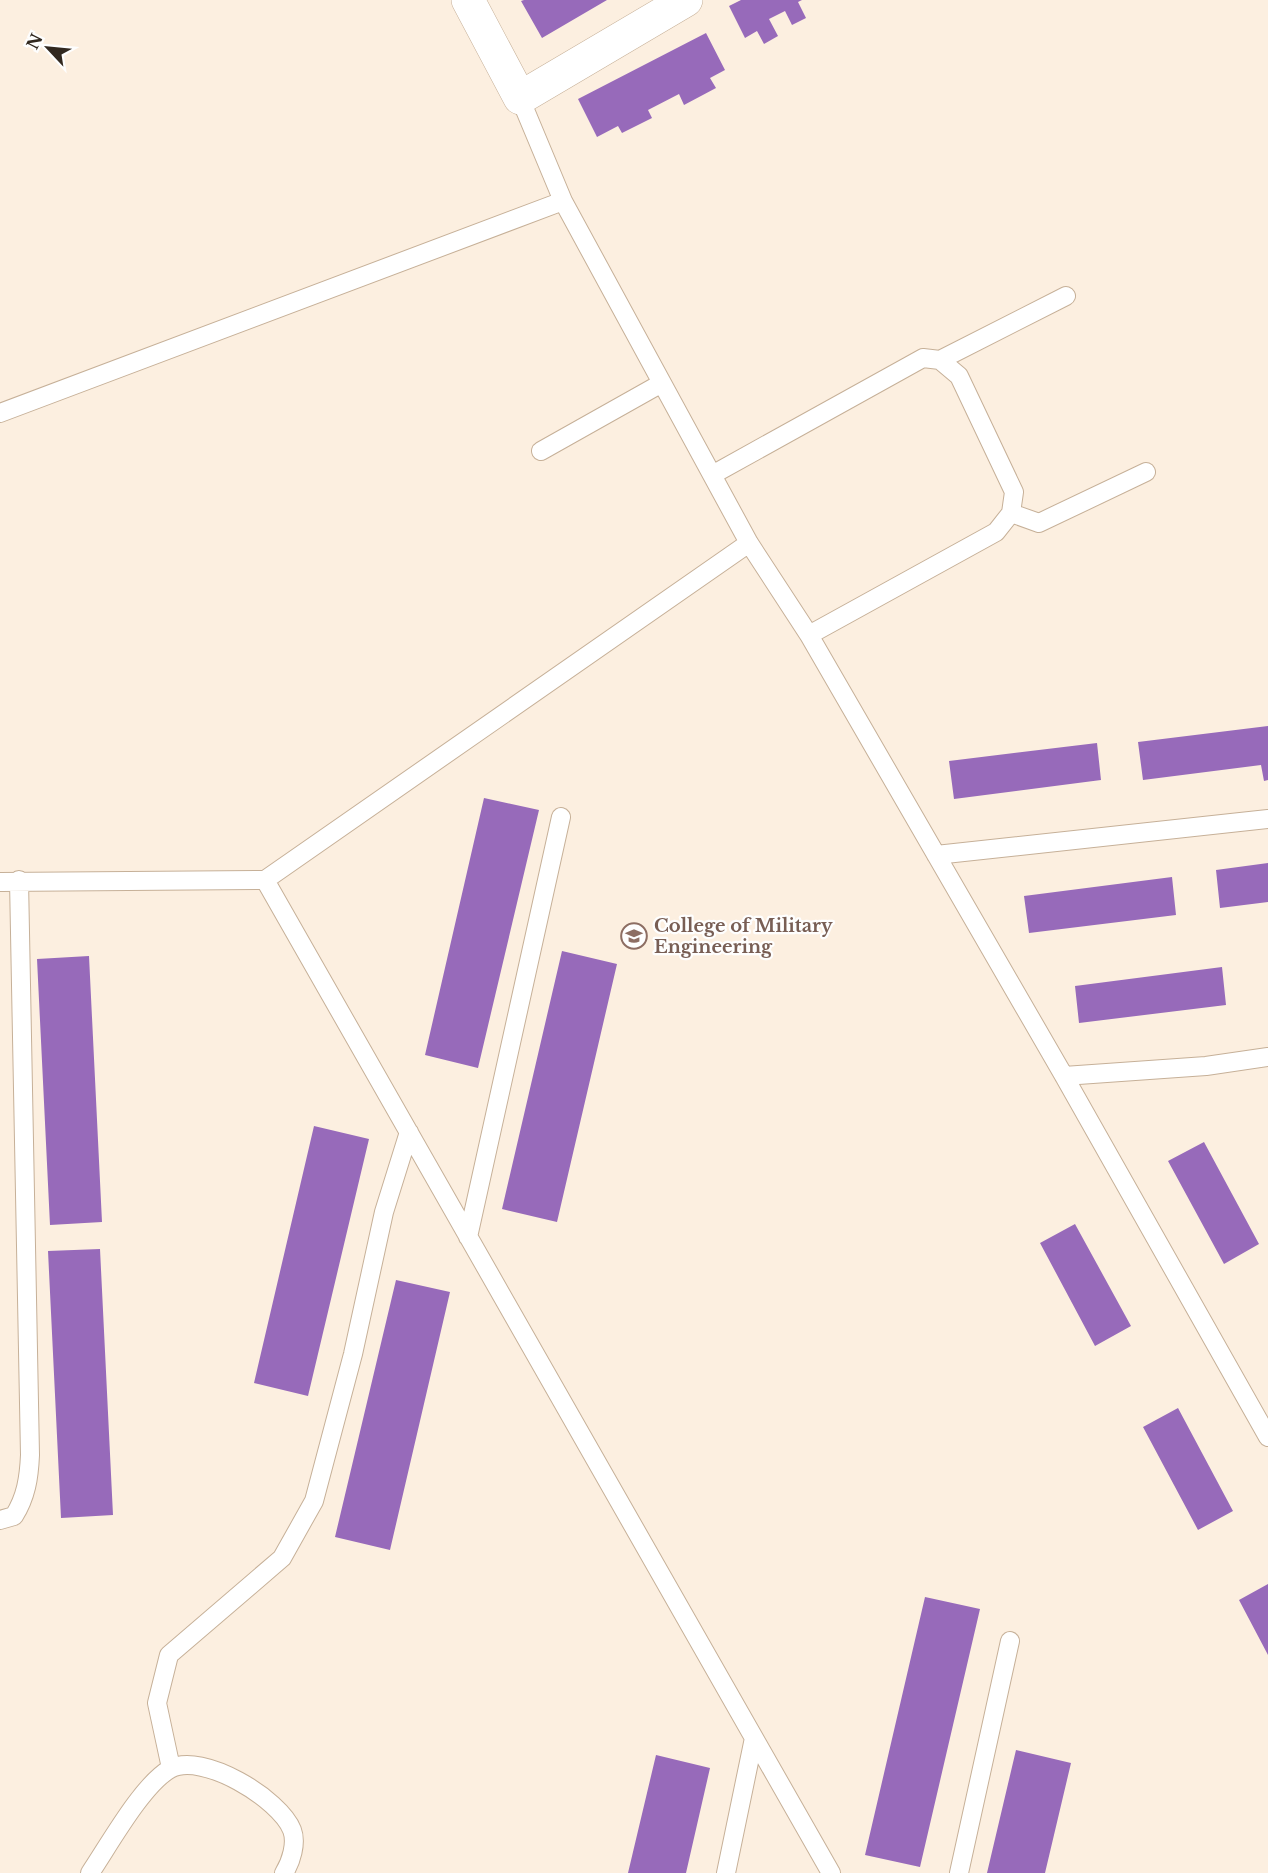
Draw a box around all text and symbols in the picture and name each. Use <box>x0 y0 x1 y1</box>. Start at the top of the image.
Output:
north arrow <box>18 18 78 78</box>
text: N <box>22 30 47 53</box>
place label: College of Military Engineering <box>654 915 833 958</box>
school or university icon: College of Military Engineering <box>619 921 649 951</box>

